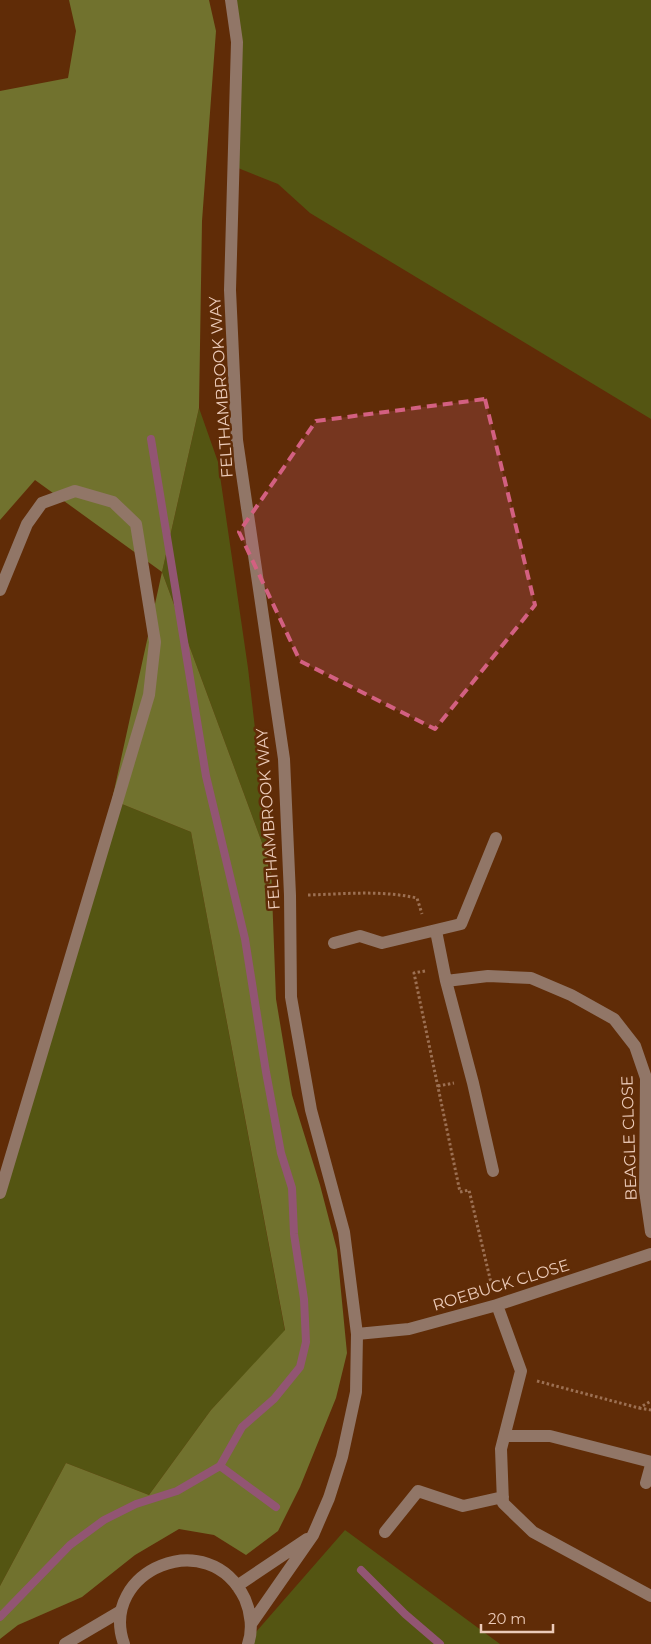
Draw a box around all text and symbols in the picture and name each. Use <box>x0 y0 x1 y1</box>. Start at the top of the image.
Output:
street label: FELTHAMBROOK WAY <box>205 295 237 478</box>
street label: FELTHAMBROOK WAY <box>252 727 284 910</box>
street label: BEAGLE CLOSE <box>617 1075 641 1201</box>
street label: ROEBUCK CLOSE <box>430 1255 572 1315</box>
scale bar <box>481 1602 554 1634</box>
text: 20 m <box>488 1609 526 1628</box>

